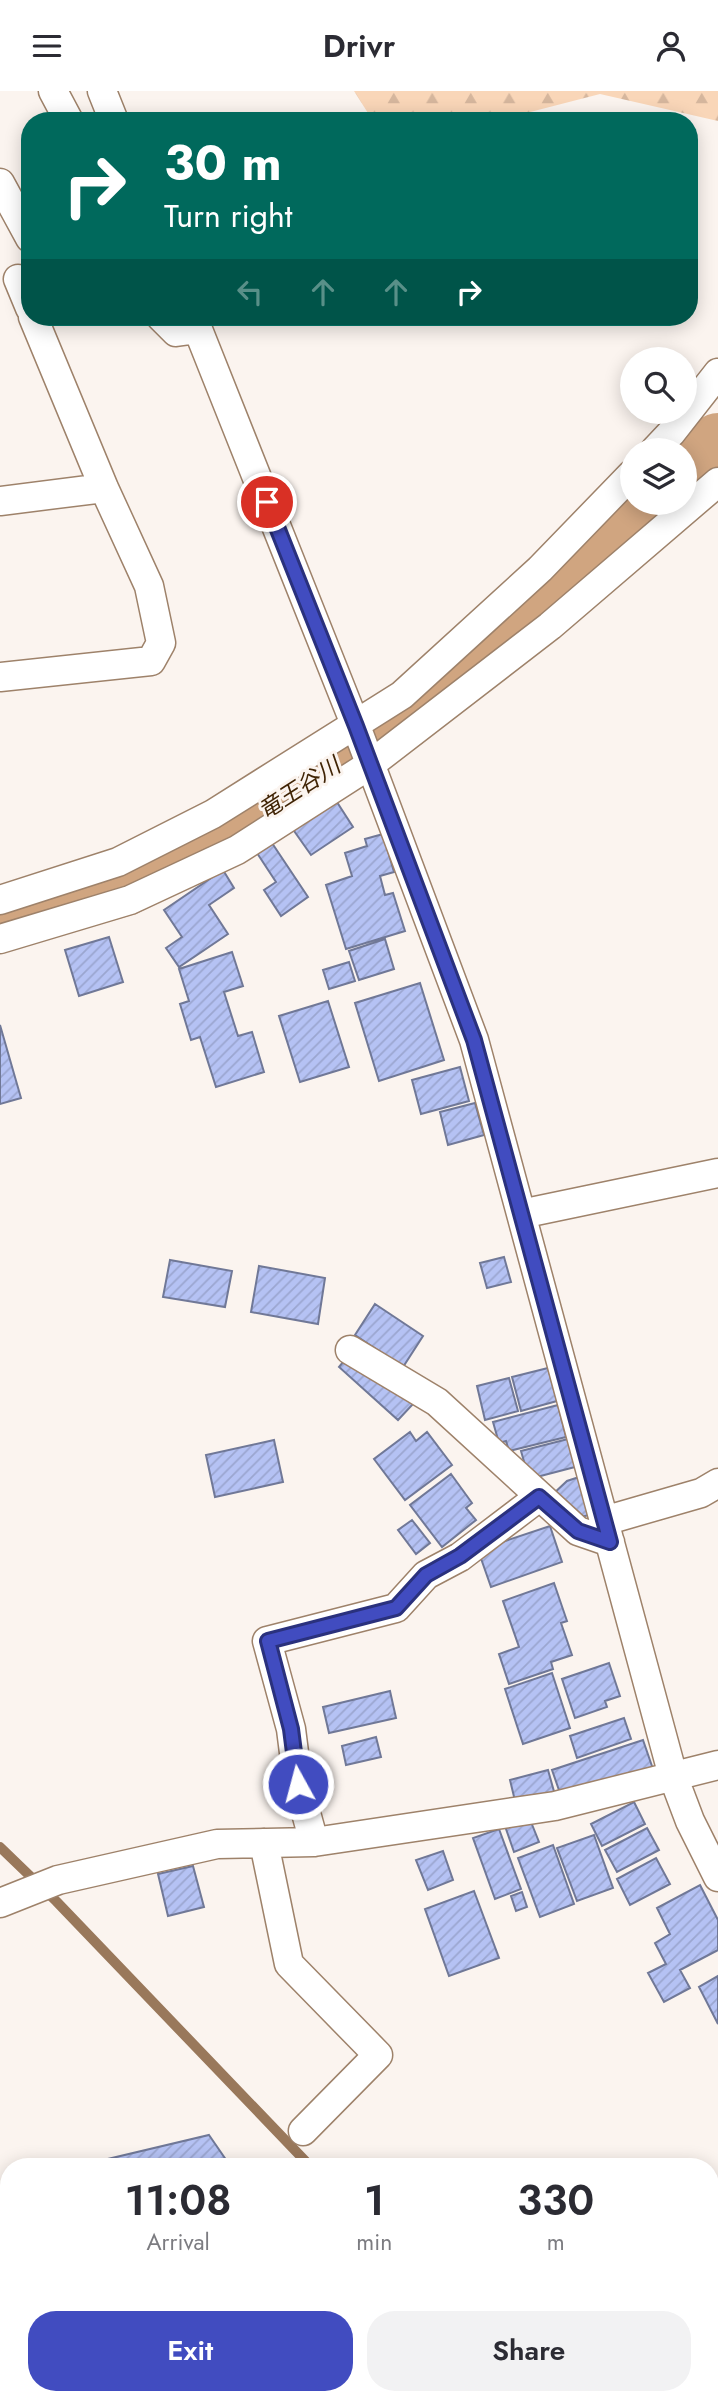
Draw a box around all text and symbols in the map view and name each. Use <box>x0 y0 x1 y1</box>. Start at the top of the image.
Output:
text: Drivr <box>323 23 395 69</box>
icon: menu <box>28 27 66 65</box>
icon: person <box>652 27 690 65</box>
text: 30 m <box>164 128 282 198</box>
icon: right <box>49 140 140 231</box>
text: Turn right <box>164 193 293 239</box>
icon: left <box>231 273 269 311</box>
icon: ahead <box>304 273 342 311</box>
icon: ahead <box>377 273 415 311</box>
icon: right <box>450 273 488 311</box>
map controls <box>620 347 697 515</box>
button: search <box>620 347 697 424</box>
button: layers <box>620 438 697 515</box>
pin <box>237 472 297 532</box>
icon: arrive <box>248 483 286 521</box>
water label: 竜王谷川 <box>251 747 349 827</box>
position arrow <box>261 1747 335 1821</box>
text: 11:08 <box>125 2170 232 2231</box>
text: 1 <box>364 2170 385 2231</box>
text: 330 <box>517 2170 594 2231</box>
text: Arrival <box>146 2225 210 2259</box>
text: min <box>356 2225 392 2259</box>
text: m <box>547 2225 565 2259</box>
button: Exit <box>28 2311 353 2391</box>
button: Share <box>367 2311 691 2391</box>

